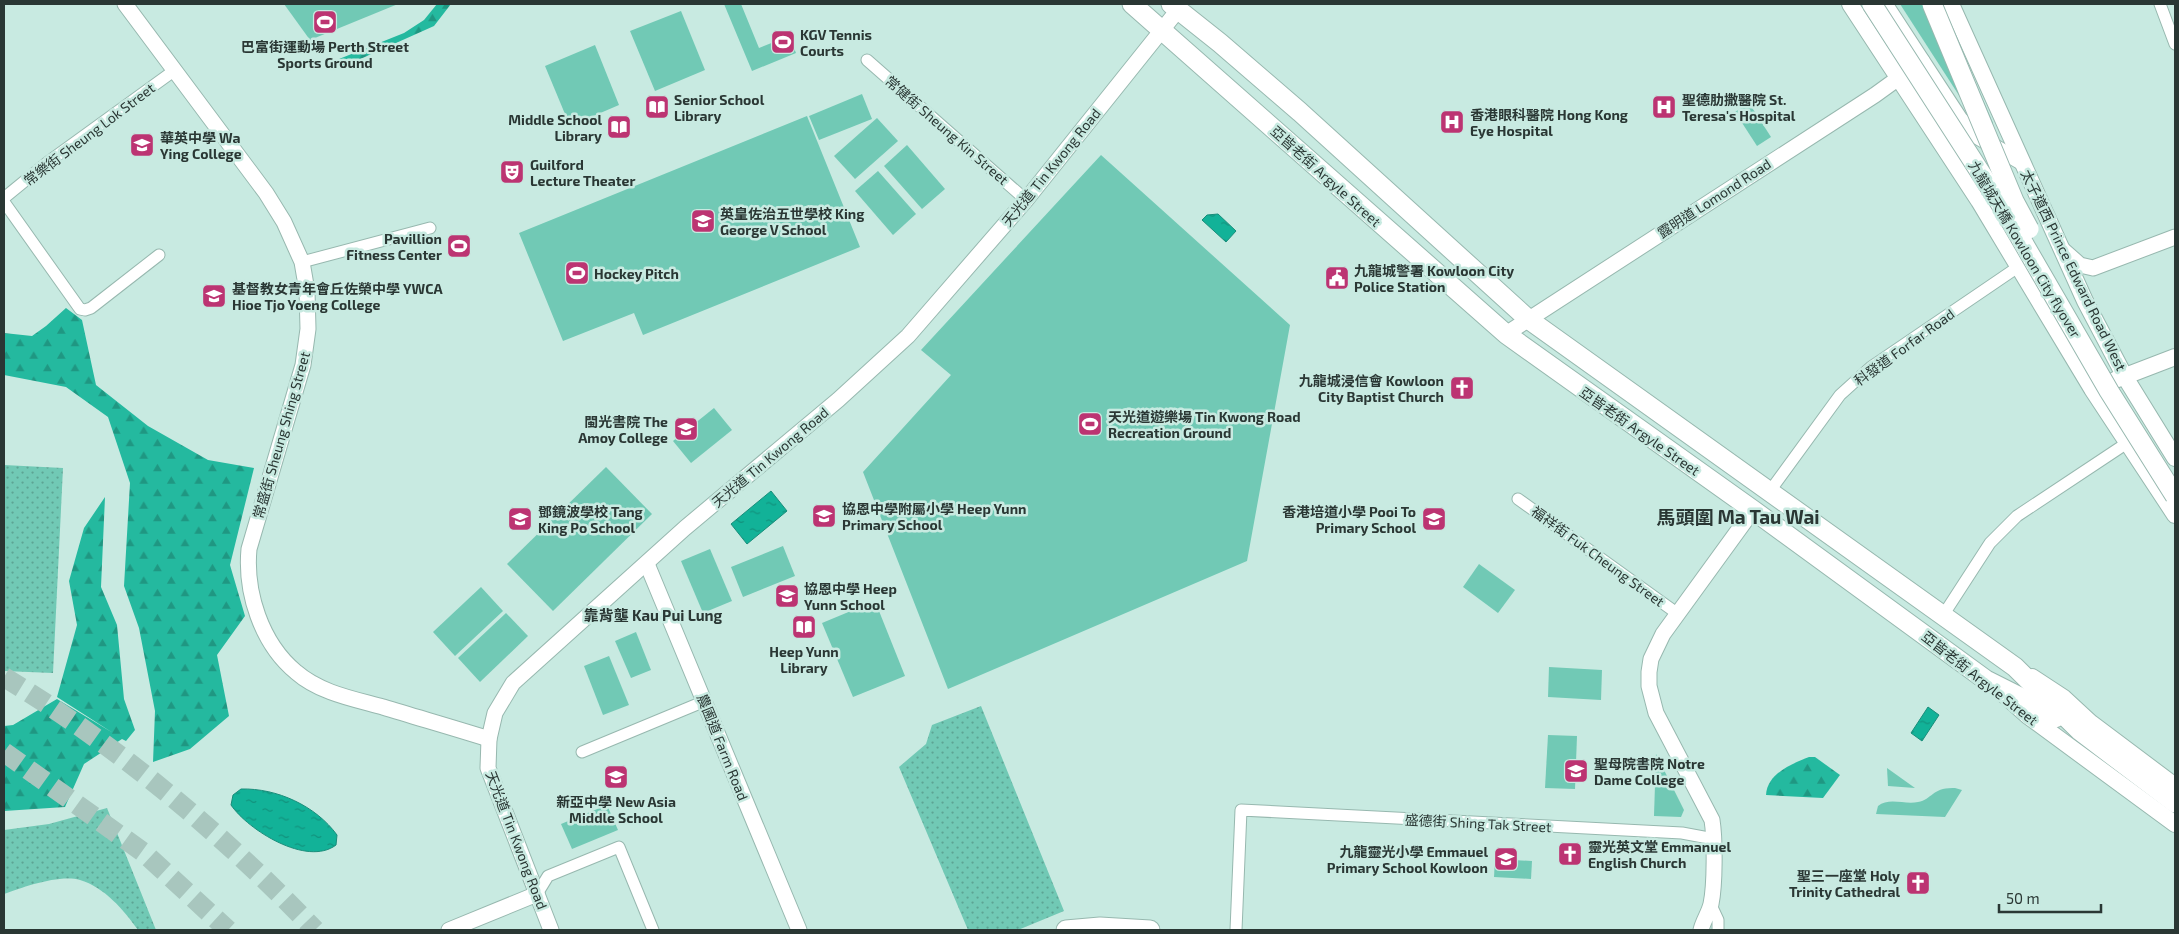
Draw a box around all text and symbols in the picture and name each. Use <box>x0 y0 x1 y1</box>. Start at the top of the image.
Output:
sports icon: 巴富街運動場 Perth Street Sports Ground <box>312 9 338 35</box>
place label: KGV Tennis Courts <box>800 26 872 59</box>
sports icon: KGV Tennis Courts <box>770 29 796 55</box>
place label: 巴富街運動場 Perth Street Sports Ground <box>241 38 409 71</box>
street label: 常健街 Sheung Kin Street <box>882 72 1012 188</box>
street label: 常樂街 Sheung Lok Street <box>20 79 158 189</box>
place label: Senior School Library <box>674 91 765 124</box>
place label: 聖德肋撒醫院 St. Teresa's Hospital <box>1682 91 1796 124</box>
library icon: Senior School Library <box>644 94 670 120</box>
hospital icon: 聖德肋撒醫院 St. Teresa's Hospital <box>1651 94 1677 120</box>
street label: 天光道 Tin Kwong Road <box>998 105 1104 229</box>
place label: 香港眼科醫院 Hong Kong Eye Hospital <box>1470 106 1628 139</box>
hospital icon: 香港眼科醫院 Hong Kong Eye Hospital <box>1439 109 1465 135</box>
place label: Middle School Library <box>508 111 602 144</box>
library icon: Middle School Library <box>606 114 632 140</box>
street label: 亞皆老街 Argyle Street <box>1267 122 1385 230</box>
place label: 華英中學 Wa Ying College <box>160 129 242 162</box>
school or university icon: 華英中學 Wa Ying College <box>129 132 155 158</box>
street label: 露明道 Lomond Road <box>1654 155 1774 241</box>
place label: Guilford Lecture Theater <box>530 156 635 189</box>
street label: 九龍城天橋 Kowloon City flyover <box>1965 157 2085 341</box>
theatre icon: Guilford Lecture Theater <box>499 159 525 185</box>
street label: 太子道西 Prince Edward Road West <box>2018 167 2130 373</box>
place label: 英皇佐治五世學校 King George V School <box>720 205 864 238</box>
school or university icon: 英皇佐治五世學校 King George V School <box>690 208 716 234</box>
place label: Pavillion Fitness Center <box>346 230 442 263</box>
sports icon: Pavillion Fitness Center <box>446 233 472 259</box>
sports icon: Hockey Pitch <box>564 260 590 286</box>
place label: 九龍城警署 Kowloon City Police Station <box>1354 262 1514 295</box>
place label: Hockey Pitch <box>594 265 679 282</box>
public building icon: 九龍城警署 Kowloon City Police Station <box>1324 265 1350 291</box>
place label: 基督教女青年會丘佐榮中學 YWCA Hioe Tjo Yoeng College <box>232 280 443 313</box>
school or university icon: 基督教女青年會丘佐榮中學 YWCA Hioe Tjo Yoeng College <box>201 283 227 309</box>
street label: 科發道 Forfar Road <box>1851 305 1957 389</box>
street label: 常盛街 Sheung Shing Street <box>249 349 313 521</box>
place label: 九龍城浸信會 Kowloon City Baptist Church <box>1299 372 1444 405</box>
church icon: 九龍城浸信會 Kowloon City Baptist Church <box>1449 375 1475 401</box>
street label: 亞皆老街 Argyle Street <box>1577 383 1703 479</box>
street label: 天光道 Tin Kwong Road <box>708 403 832 511</box>
place label: 天光道遊樂場 Tin Kwong Road Recreation Ground <box>1108 408 1301 441</box>
sports icon: 天光道遊樂場 Tin Kwong Road Recreation Ground <box>1077 411 1103 437</box>
place label: 閩光書院 The Amoy College <box>578 413 668 446</box>
school or university icon: 閩光書院 The Amoy College <box>673 416 699 442</box>
place label: 協恩中學附屬小學 Heep Yunn Primary School <box>842 500 1026 533</box>
street label: 福祥街 Fuk Cheung Street <box>1528 502 1668 610</box>
place label: 鄧鏡波學校 Tang King Po School <box>538 503 643 536</box>
school or university icon: 協恩中學附屬小學 Heep Yunn Primary School <box>811 503 837 529</box>
place label: 香港培道小學 Pooi To Primary School <box>1282 503 1416 536</box>
district label: 馬頭圍 Ma Tau Wai <box>1656 505 1820 528</box>
school or university icon: 鄧鏡波學校 Tang King Po School <box>507 506 533 532</box>
school or university icon: 香港培道小學 Pooi To Primary School <box>1421 506 1447 532</box>
place label: 協恩中學 Heep Yunn School <box>804 580 897 613</box>
school or university icon: 協恩中學 Heep Yunn School <box>774 583 800 609</box>
district label: 靠背壟 Kau Pui Lung <box>584 606 723 624</box>
library icon: Heep Yunn Library <box>791 614 817 640</box>
street label: 亞皆老街 Argyle Street <box>1919 627 2041 729</box>
place label: Heep Yunn Library <box>769 643 839 676</box>
street label: 農圃道 Farm Road <box>694 691 752 803</box>
place label: 聖母院書院 Notre Dame College <box>1594 755 1705 788</box>
school or university icon: 聖母院書院 Notre Dame College <box>1563 758 1589 784</box>
school or university icon: 新亞中學 New Asia Middle School <box>603 764 629 790</box>
street label: 天光道 Tin Kwong Road <box>483 768 551 912</box>
place label: 新亞中學 New Asia Middle School <box>556 793 676 826</box>
street label: 盛德街 Shing Tak Street <box>1404 811 1552 835</box>
place label: 靈光英文堂 Emmanuel English Church <box>1588 838 1731 871</box>
church icon: 靈光英文堂 Emmanuel English Church <box>1557 841 1583 867</box>
place label: 九龍靈光小學 Emmauel Primary School Kowloon <box>1327 843 1488 876</box>
school or university icon: 九龍靈光小學 Emmauel Primary School Kowloon <box>1493 846 1519 872</box>
place label: 聖三一座堂 Holy Trinity Cathedral <box>1789 867 1900 900</box>
church icon: 聖三一座堂 Holy Trinity Cathedral <box>1905 870 1931 896</box>
scale bar <box>1999 882 2102 914</box>
text: 50 m <box>2006 889 2040 907</box>

